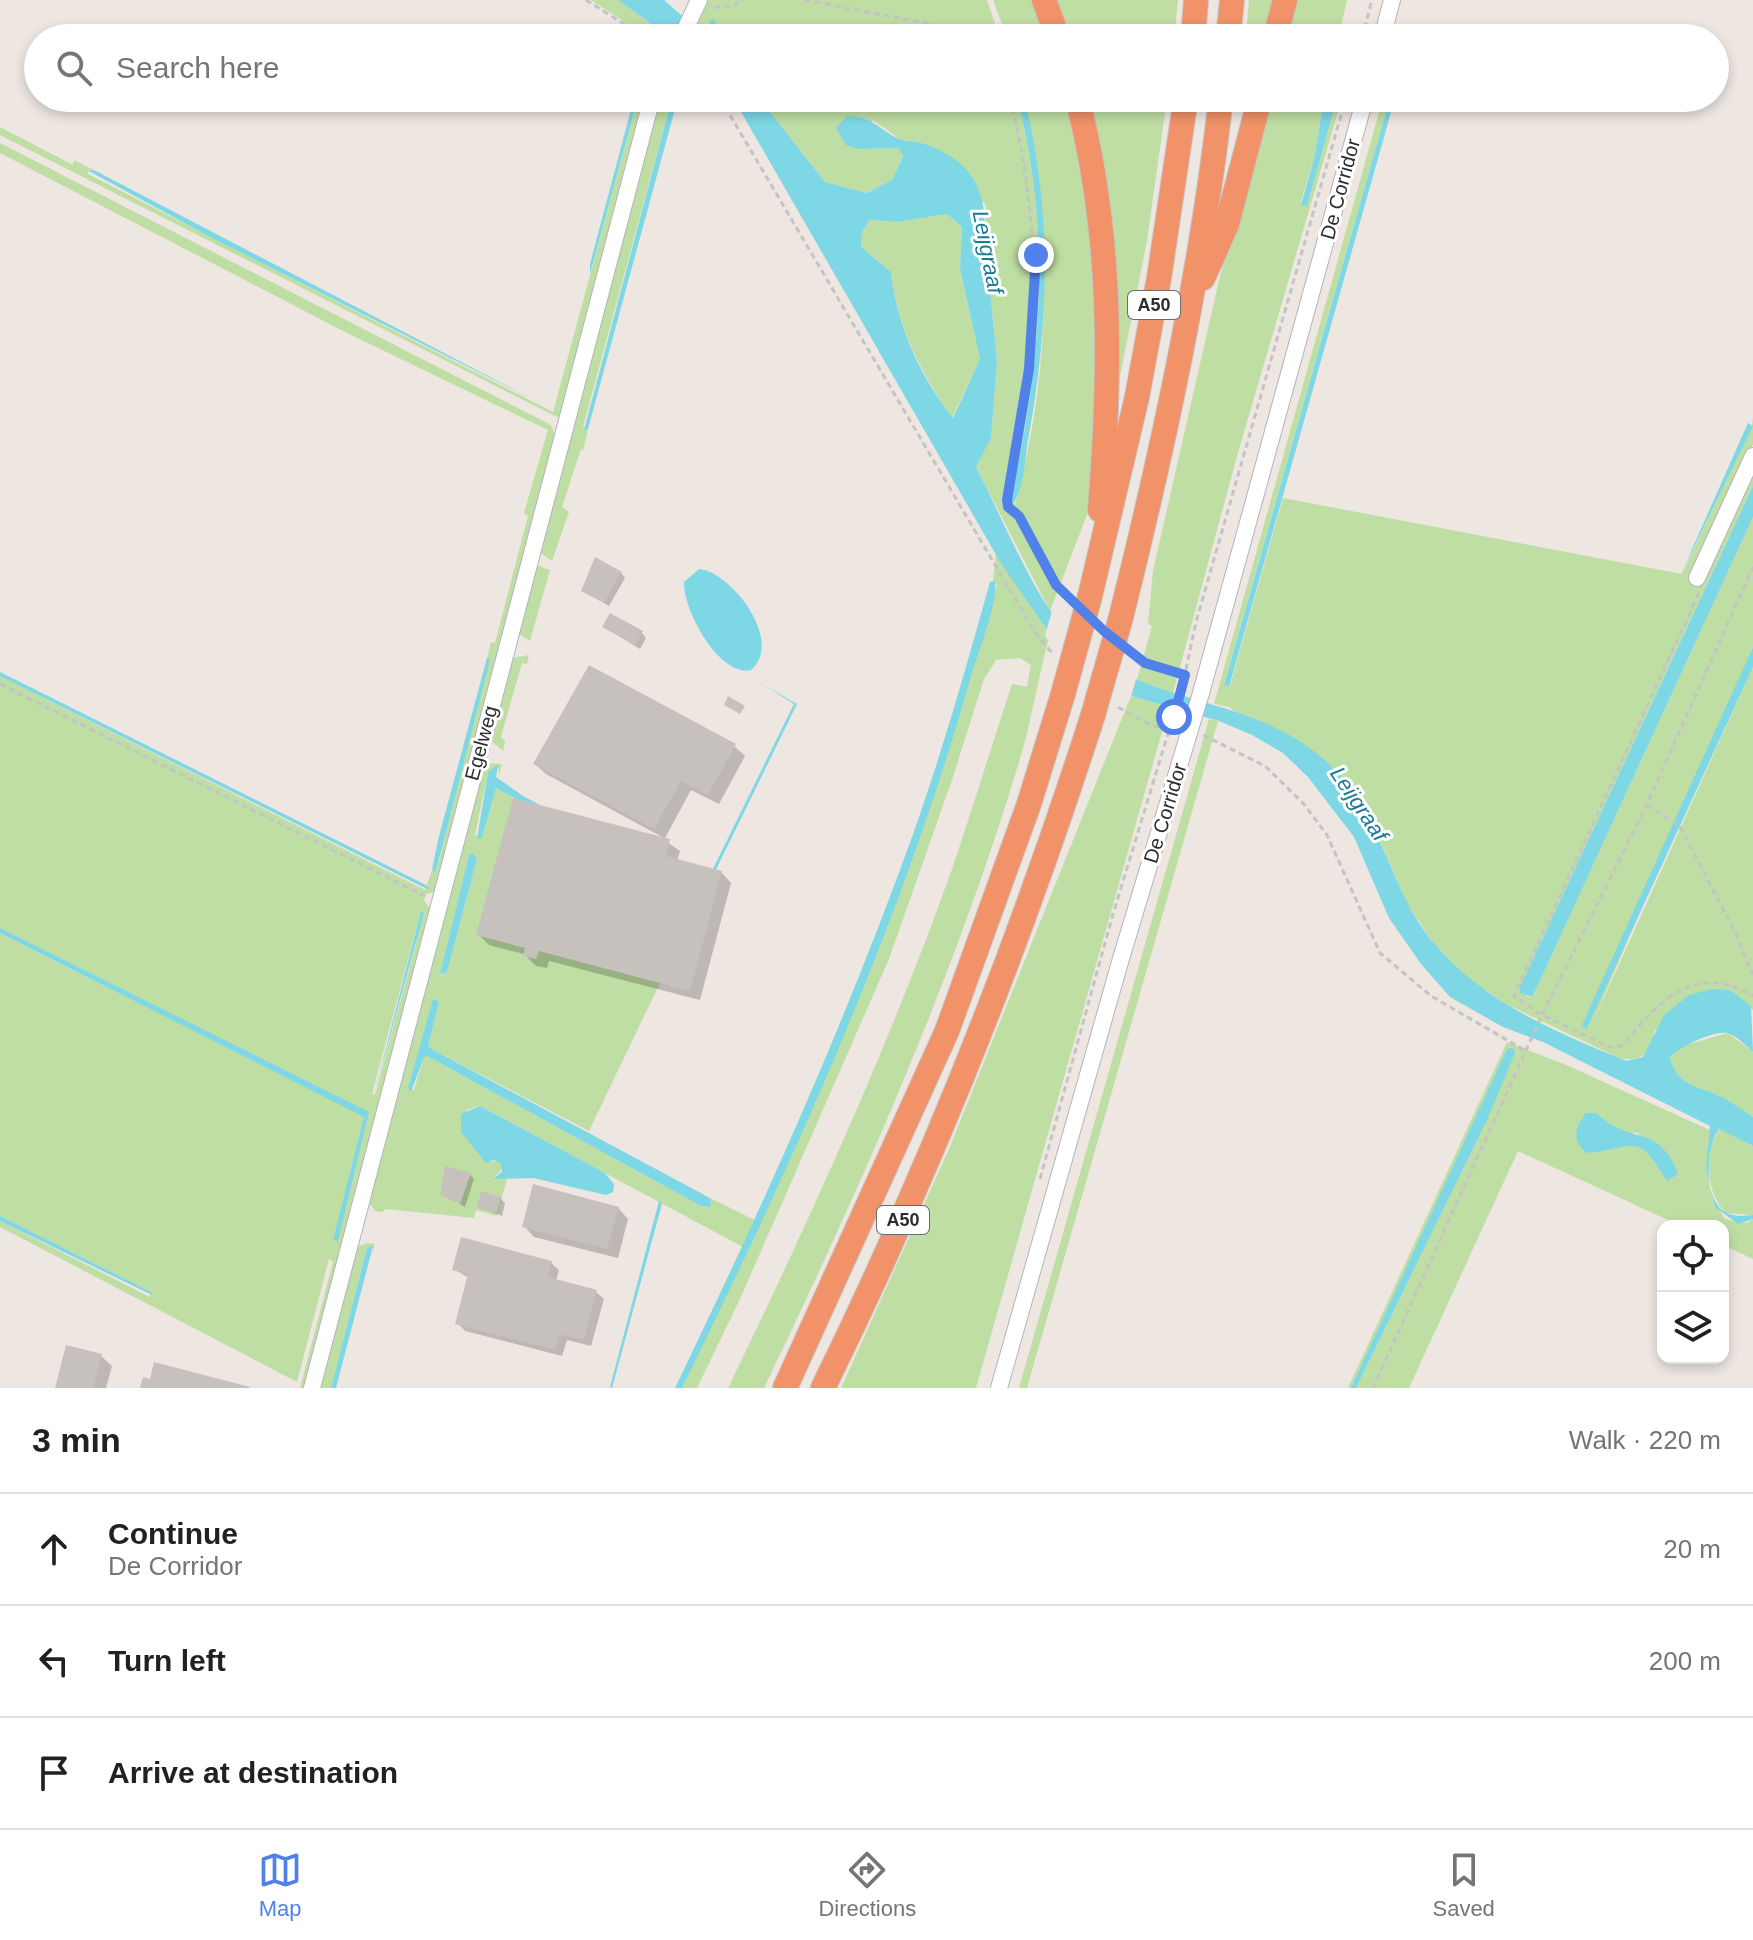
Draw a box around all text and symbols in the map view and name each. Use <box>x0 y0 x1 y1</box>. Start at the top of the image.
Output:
search box <box>24 24 1729 112</box>
icon: search <box>52 46 96 90</box>
text: Search here <box>116 51 279 84</box>
street label: De Corridor <box>1316 136 1364 242</box>
water label: Leijgraaf <box>968 208 1009 299</box>
route end <box>1018 237 1054 273</box>
road number: A50 <box>1128 291 1180 319</box>
route start <box>1156 699 1192 735</box>
street label: Egelweg <box>460 703 502 783</box>
street label: De Corridor <box>1139 760 1191 866</box>
water label: Leijgraaf <box>1325 762 1395 848</box>
road number: A50 <box>877 1206 929 1234</box>
map controls <box>1657 1220 1729 1364</box>
button: locate <box>1657 1220 1729 1292</box>
button: layers <box>1657 1292 1729 1364</box>
text: 3 min <box>32 1421 121 1459</box>
text: Walk · 220 m <box>1569 1425 1721 1455</box>
text: Continue <box>108 1517 238 1550</box>
icon: ahead <box>32 1527 76 1571</box>
text: 20 m <box>1663 1534 1721 1564</box>
text: De Corridor <box>108 1551 242 1581</box>
icon: left <box>32 1639 76 1683</box>
text: Turn left <box>108 1644 226 1677</box>
text: 200 m <box>1649 1646 1721 1676</box>
icon: arrive <box>32 1751 76 1795</box>
text: Arrive at destination <box>108 1756 398 1789</box>
tab: Map <box>258 1848 302 1922</box>
tab: Directions <box>818 1848 916 1922</box>
tab: Saved <box>1432 1848 1495 1922</box>

